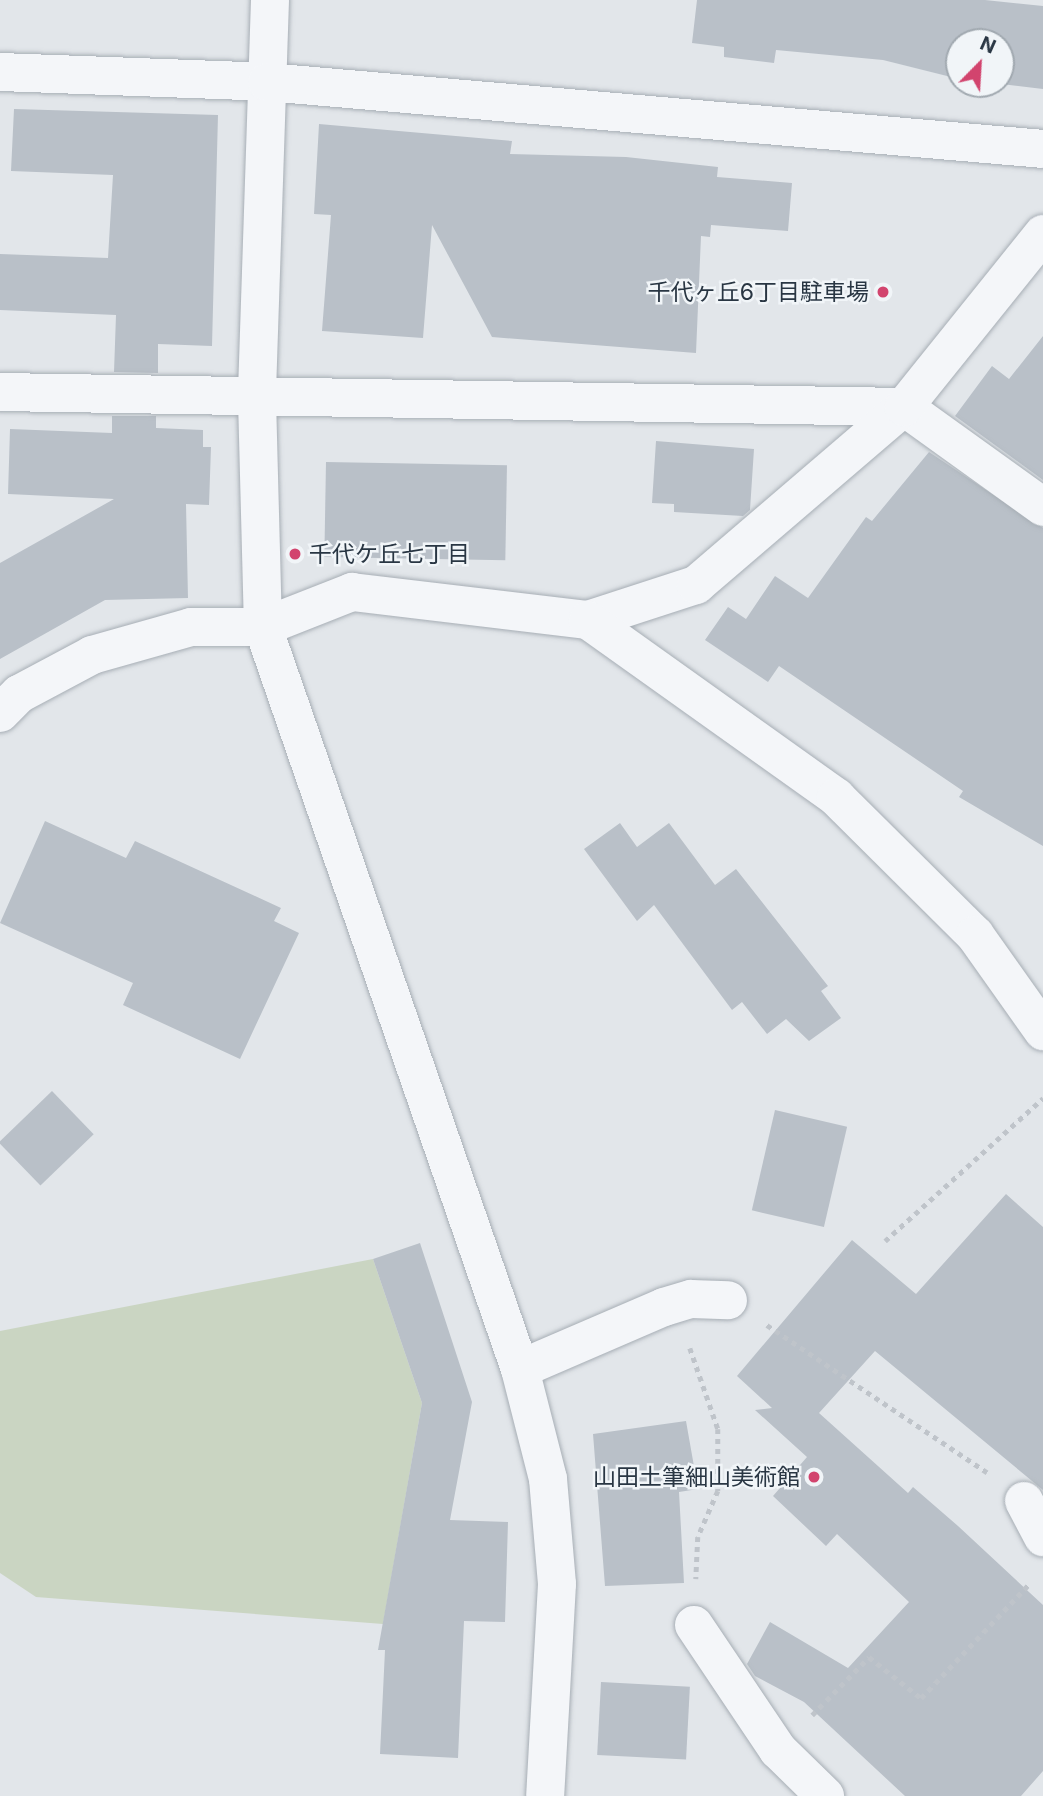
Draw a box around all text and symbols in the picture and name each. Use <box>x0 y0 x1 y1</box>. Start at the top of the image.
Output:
north arrow <box>945 28 1015 98</box>
text: N <box>977 32 999 59</box>
place label: 千代ヶ丘6丁目駐車場 <box>648 278 869 306</box>
marker: 千代ヶ丘6丁目駐車場 <box>875 284 891 300</box>
place label: 千代ケ丘七丁目 <box>309 540 470 568</box>
marker: 千代ケ丘七丁目 <box>287 546 303 562</box>
place label: 山田土筆細山美術館 <box>593 1463 800 1491</box>
marker: 山田土筆細山美術館 <box>806 1469 822 1485</box>

